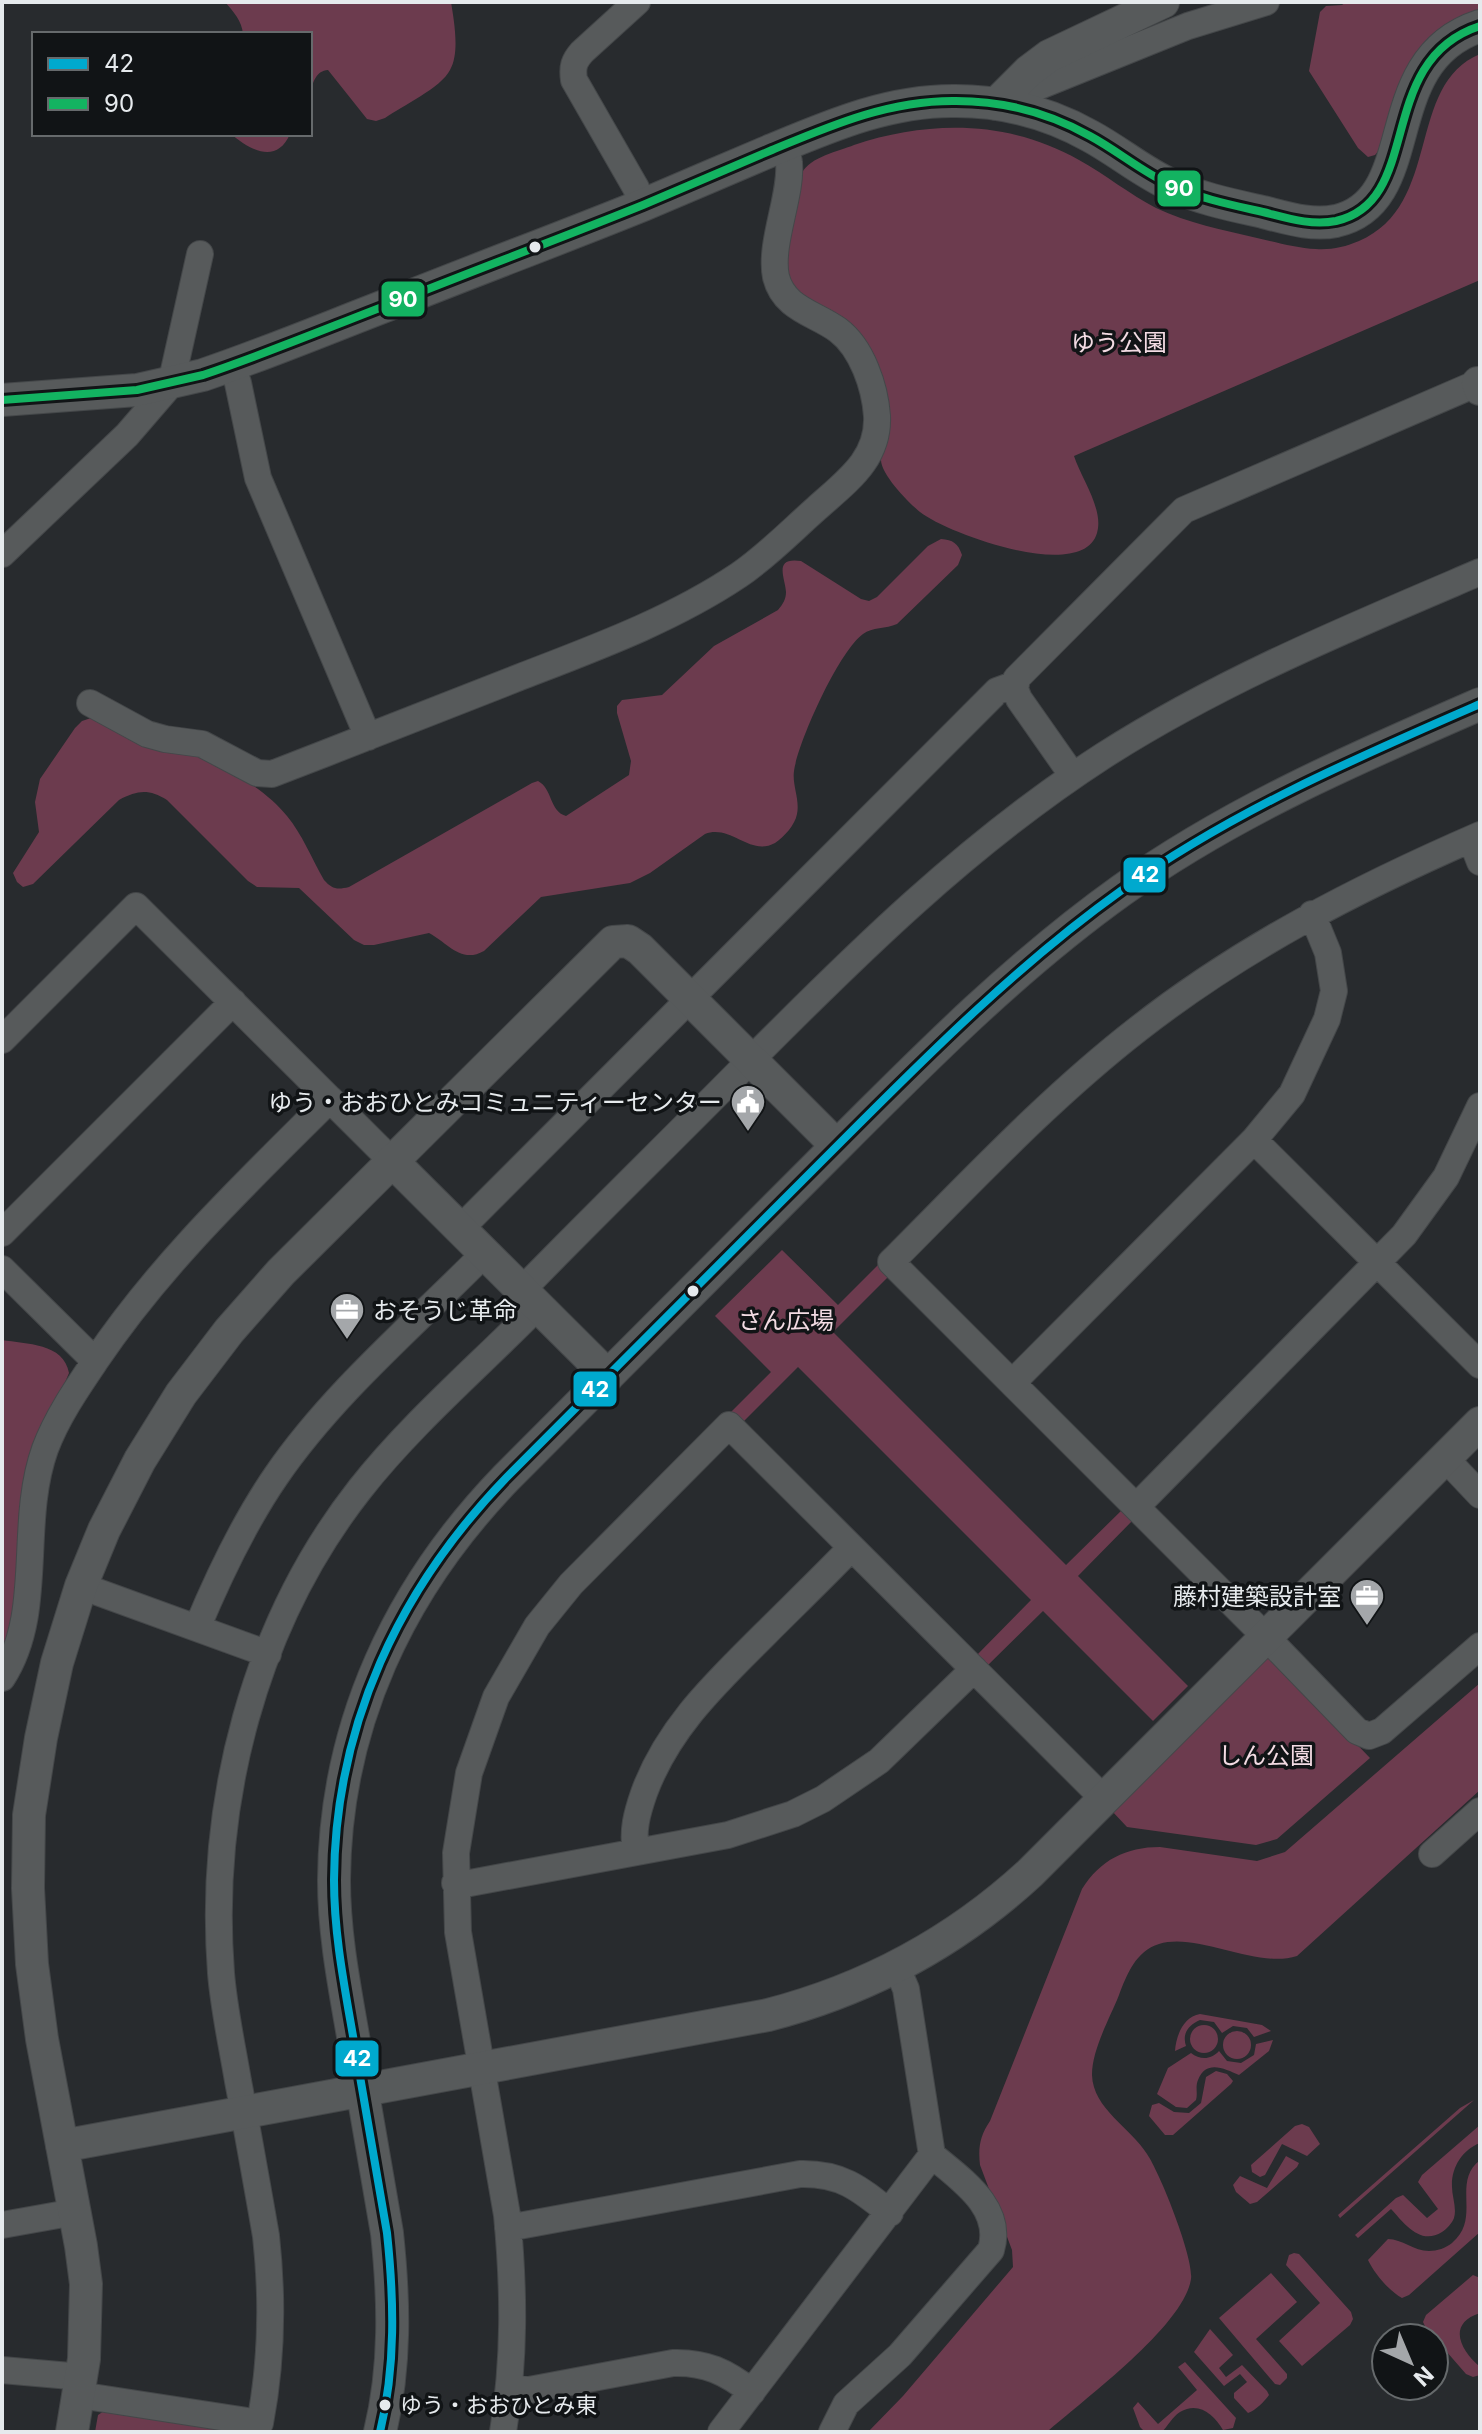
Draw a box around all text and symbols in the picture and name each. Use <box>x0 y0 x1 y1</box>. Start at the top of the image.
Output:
legend <box>32 32 312 136</box>
text: 42 <box>104 49 134 78</box>
text: 90 <box>104 89 134 118</box>
line badge: 90 <box>1156 169 1202 208</box>
text: 90 <box>1164 175 1194 201</box>
unlabelled marker <box>527 239 543 255</box>
line badge: 90 <box>380 280 426 318</box>
text: 90 <box>388 286 418 312</box>
park label: ゆう公園 <box>1071 328 1167 357</box>
line badge: 42 <box>1122 856 1167 894</box>
text: 42 <box>1131 861 1159 887</box>
public building icon: ゆう・おおひとみコミュニティーセンター <box>729 1083 767 1133</box>
place label: ゆう・おおひとみコミュニティーセンター <box>268 1088 722 1117</box>
unlabelled marker <box>685 1283 701 1299</box>
office icon: おそうじ革命 <box>328 1291 366 1341</box>
place label: おそうじ革命 <box>373 1296 517 1325</box>
park label: さん広場 <box>738 1306 834 1335</box>
line badge: 42 <box>572 1370 618 1408</box>
text: 42 <box>581 1376 609 1402</box>
office icon: 藤村建築設計室 <box>1348 1577 1386 1627</box>
place label: 藤村建築設計室 <box>1173 1582 1341 1611</box>
park label: しん公園 <box>1218 1741 1314 1770</box>
line badge: 42 <box>334 2039 380 2078</box>
text: 42 <box>343 2045 371 2071</box>
north arrow <box>1370 2322 1450 2402</box>
text: N <box>1409 2361 1439 2392</box>
place label: ゆう・おおひとみ東 <box>400 2392 597 2418</box>
marker: ゆう・おおひとみ東 <box>377 2397 393 2413</box>

